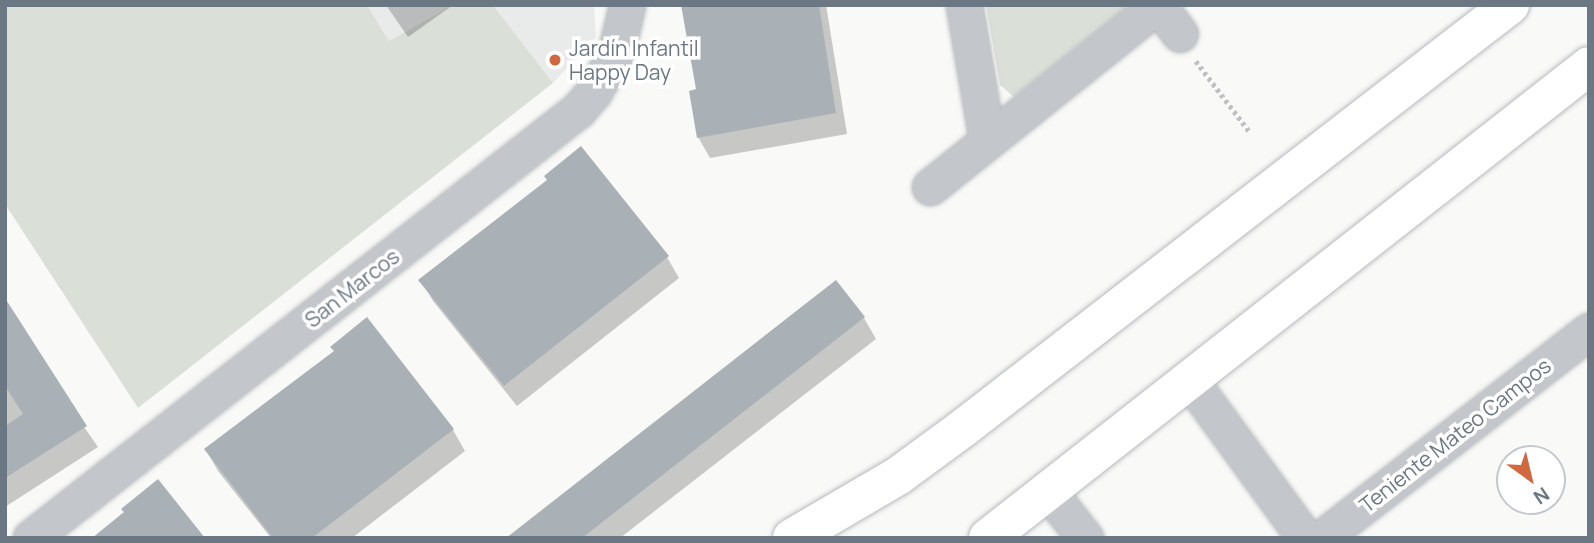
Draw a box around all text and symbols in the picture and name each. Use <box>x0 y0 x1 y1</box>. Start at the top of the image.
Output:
place label: Jardín Infantil Happy Day <box>569 35 699 85</box>
marker: Jardín Infantil Happy Day <box>547 52 563 68</box>
street label: San Marcos <box>300 243 404 333</box>
street label: Teniente Mateo Campos <box>1354 353 1556 517</box>
north arrow <box>1496 445 1566 515</box>
text: N <box>1529 481 1555 510</box>

